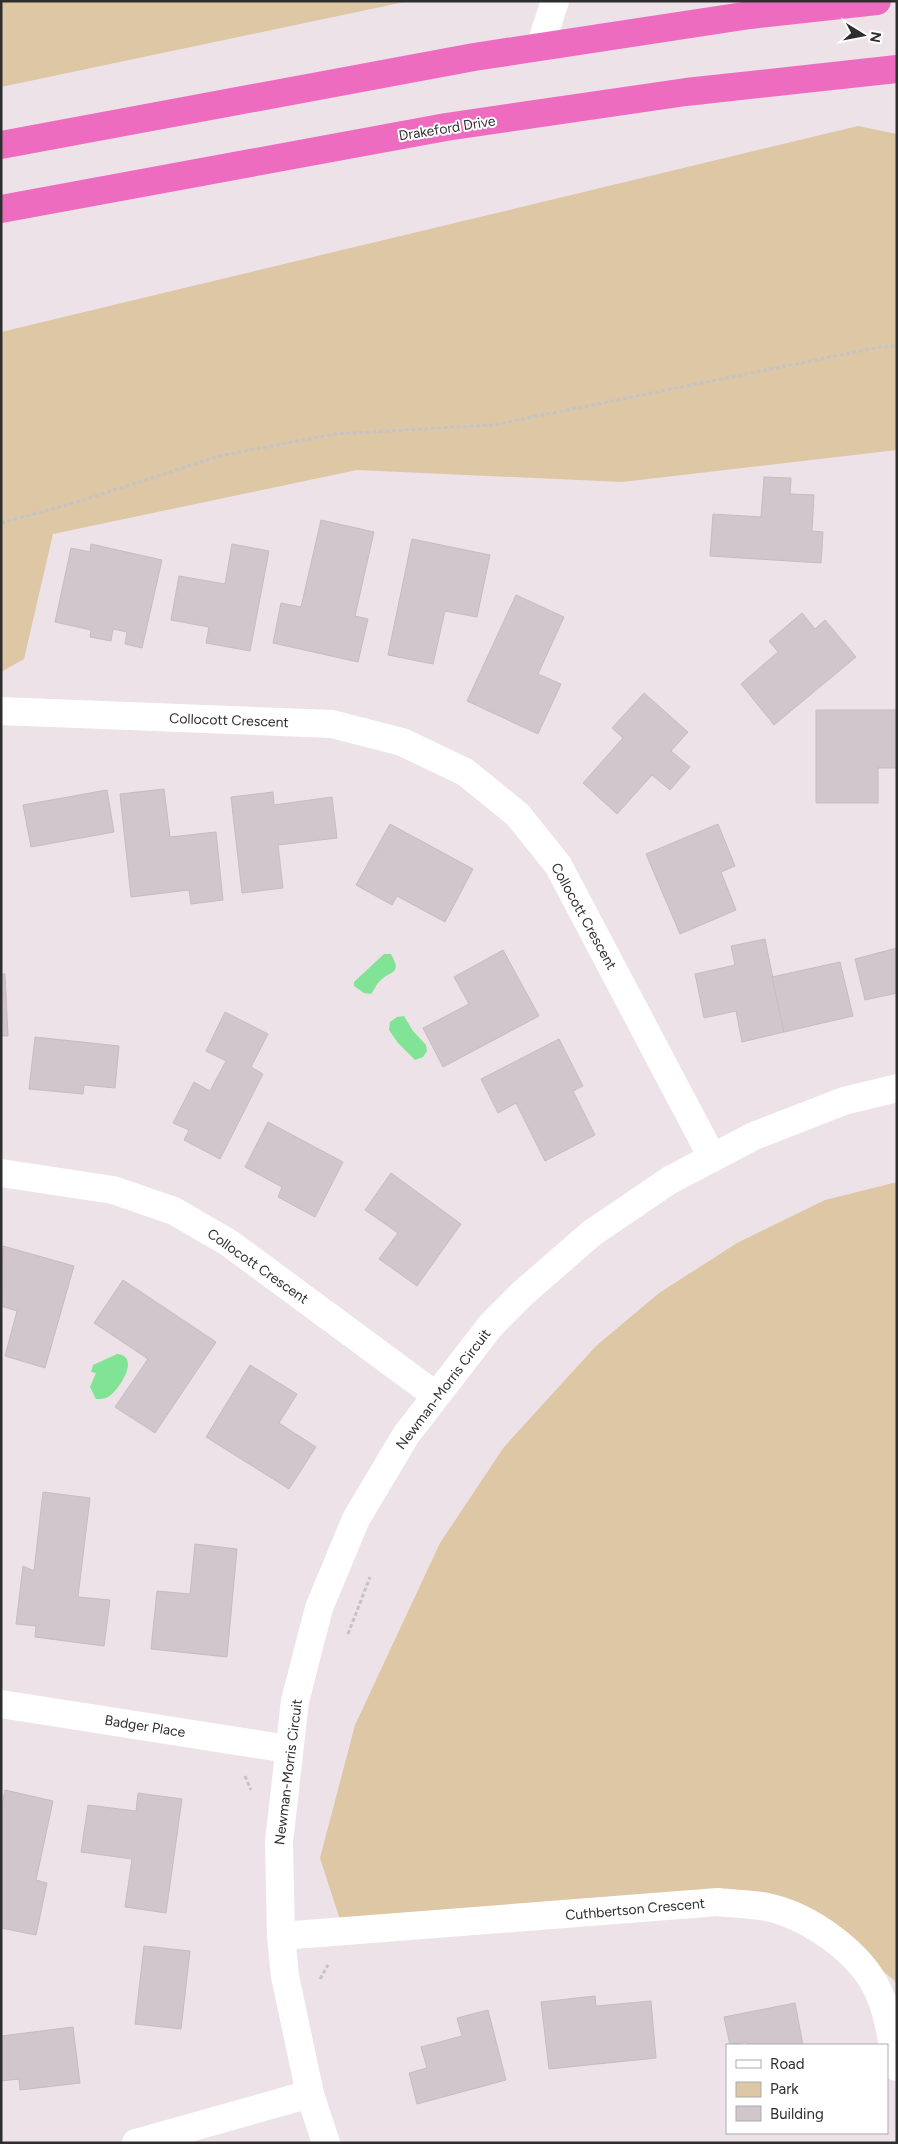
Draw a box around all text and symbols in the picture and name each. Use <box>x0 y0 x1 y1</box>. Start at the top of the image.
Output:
north arrow <box>838 10 888 60</box>
text: N <box>866 30 885 44</box>
street label: Drakeford Drive <box>397 112 497 145</box>
street label: Collocott Crescent <box>169 710 289 731</box>
street label: Collocott Crescent <box>547 860 620 973</box>
street label: Collocott Crescent <box>204 1225 312 1308</box>
street label: Newman-Morris Circuit <box>392 1326 494 1453</box>
street label: Newman-Morris Circuit <box>271 1698 306 1846</box>
street label: Badger Place <box>103 1712 187 1741</box>
street label: Cuthbertson Crescent <box>565 1895 706 1924</box>
legend <box>726 2044 888 2134</box>
text: Road <box>770 2055 805 2073</box>
text: Park <box>770 2080 799 2098</box>
text: Building <box>770 2105 824 2123</box>

